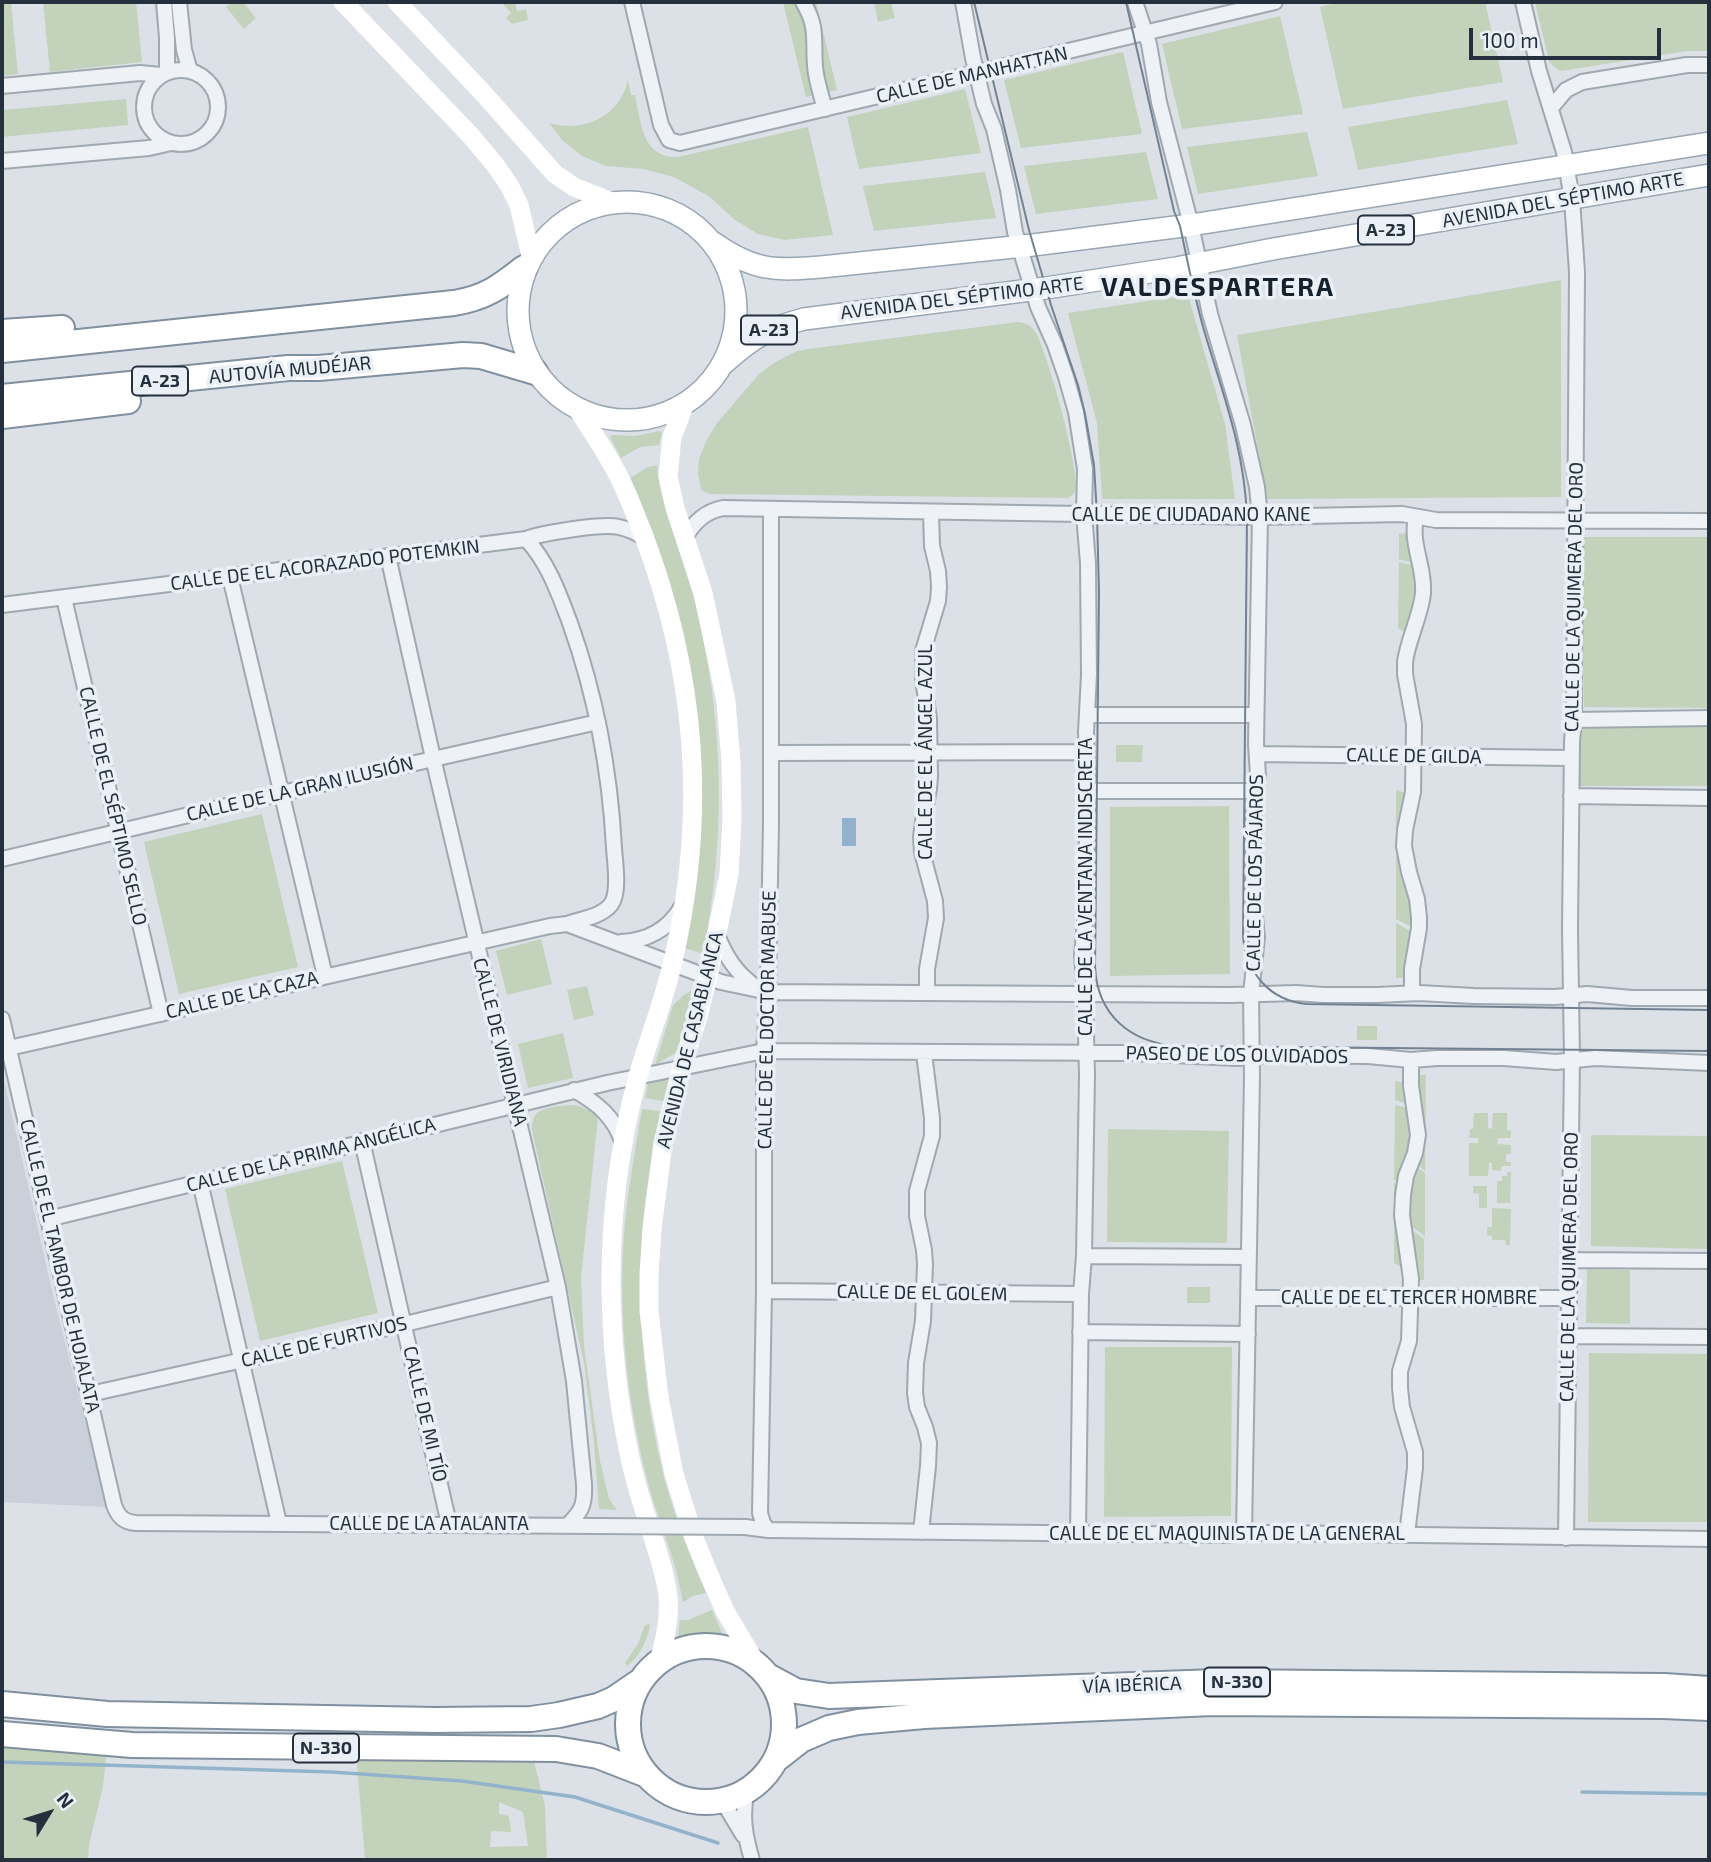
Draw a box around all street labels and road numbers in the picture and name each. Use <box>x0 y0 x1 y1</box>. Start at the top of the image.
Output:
street label: CALLE DE MANHATTAN <box>874 42 1070 108</box>
street label: AVENIDA DEL SÉPTIMO ARTE <box>1441 168 1685 232</box>
road number: A-23 <box>1358 215 1414 244</box>
street label: AVENIDA DEL SÉPTIMO ARTE <box>839 272 1085 324</box>
road number: A-23 <box>741 316 797 344</box>
street label: AUTOVÍA MUDÉJAR <box>208 352 372 388</box>
road number: A-23 <box>132 366 188 396</box>
street label: CALLE DE LA QUIMERA DEL ORO <box>1560 462 1588 732</box>
street label: CALLE DE CIUDADANO KANE <box>1071 504 1311 526</box>
street label: CALLE DE EL ACORAZADO POTEMKIN <box>169 535 481 595</box>
street label: CALLE DE EL ÁNGEL AZUL <box>915 644 937 860</box>
street label: CALLE DE EL SÉPTIMO SELLO <box>74 684 152 928</box>
street label: CALLE DE LA VENTANA INDISCRETA <box>1075 738 1097 1036</box>
street label: CALLE DE GILDA <box>1346 743 1482 769</box>
street label: CALLE DE LA GRAN ILUSIÓN <box>184 752 416 826</box>
street label: CALLE DE LOS PÁJAROS <box>1242 774 1268 972</box>
street label: CALLE DE EL DOCTOR MABUSE <box>753 890 781 1150</box>
street label: AVENIDA DE CASABLANCA <box>652 929 728 1151</box>
street label: CALLE DE VIRIDIANA <box>468 956 532 1128</box>
street label: CALLE DE LA CAZA <box>164 966 320 1024</box>
street label: PASEO DE LOS OLVIDADOS <box>1125 1042 1349 1068</box>
street label: CALLE DE LA PRIMA ANGÉLICA <box>184 1113 438 1197</box>
street label: CALLE DE EL TAMBOR DE HOJALATA <box>15 1117 105 1415</box>
street label: CALLE DE LA QUIMERA DEL ORO <box>1555 1132 1583 1402</box>
street label: CALLE DE EL GOLEM <box>836 1280 1008 1306</box>
street label: CALLE DE EL TERCER HOMBRE <box>1281 1287 1537 1309</box>
street label: CALLE DE FURTIVOS <box>239 1312 409 1372</box>
street label: CALLE DE MI TÍO <box>398 1344 452 1484</box>
street label: CALLE DE LA ATALANTA <box>329 1513 529 1535</box>
street label: CALLE DE EL MAQUINISTA DE LA GENERAL <box>1049 1523 1405 1545</box>
road number: N-330 <box>1204 1667 1270 1696</box>
street label: VÍA IBÉRICA <box>1082 1672 1182 1698</box>
road number: N-330 <box>293 1734 359 1763</box>

